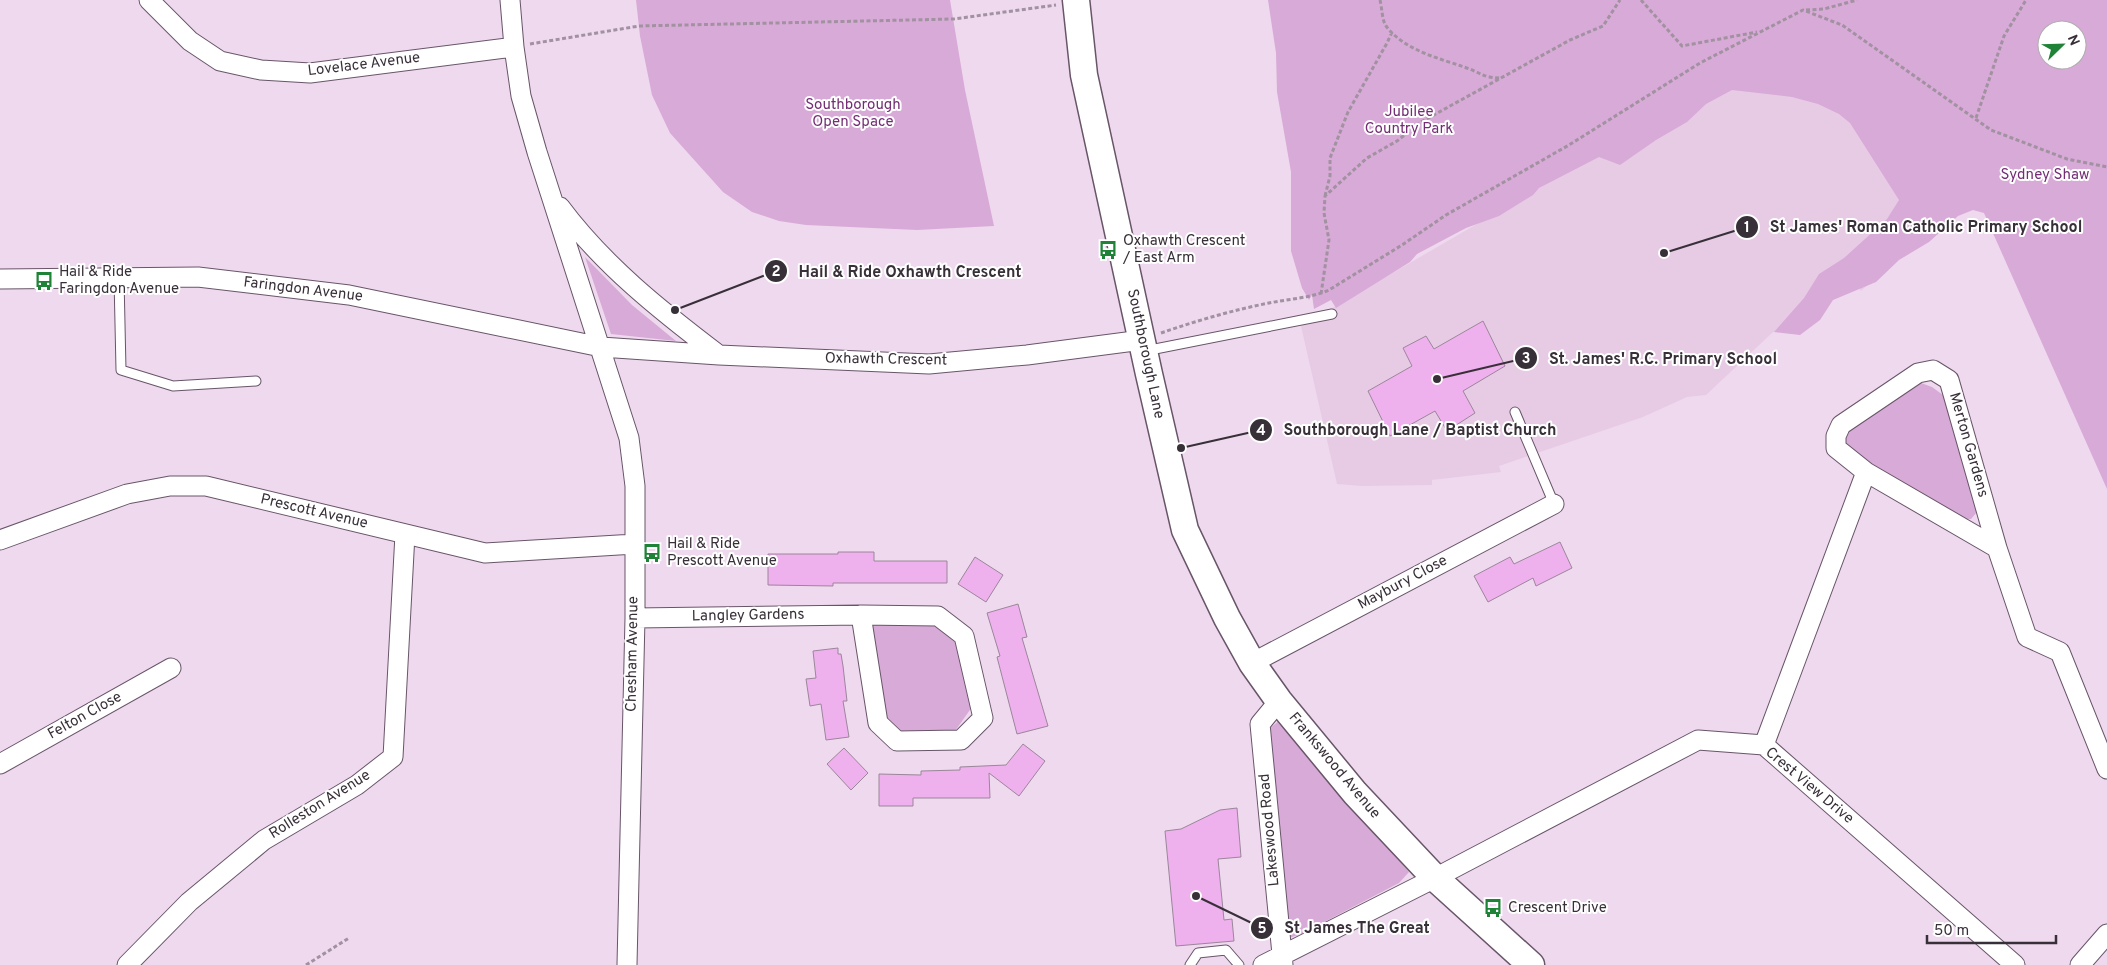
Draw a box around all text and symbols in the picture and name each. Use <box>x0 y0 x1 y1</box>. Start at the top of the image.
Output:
north arrow <box>2037 20 2087 70</box>
text: N <box>2063 33 2082 48</box>
street label: Lovelace Avenue <box>307 49 421 81</box>
park label: Southborough Open Space <box>805 96 901 132</box>
park label: Jubilee Country Park <box>1365 103 1453 139</box>
park label: Sydney Shaw <box>2001 166 2090 185</box>
callout: St James' Roman Catholic Primary School <box>1734 211 2092 242</box>
text: St James' Roman Catholic Primary School <box>1770 218 2082 238</box>
text: 1 <box>1744 219 1750 238</box>
place label: Oxhawth Crescent / East Arm <box>1122 232 1245 268</box>
bus stop icon: Oxhawth Crescent / East Arm <box>1097 239 1119 261</box>
callout: Hail & Ride Oxhawth Crescent <box>764 256 1032 287</box>
place label: Hail & Ride Faringdon Avenue <box>59 263 179 299</box>
text: 2 <box>771 263 781 282</box>
text: Hail & Ride Oxhawth Crescent <box>799 263 1021 283</box>
bus stop icon: Hail & Ride Faringdon Avenue <box>33 270 55 292</box>
street label: Faringdon Avenue <box>242 273 364 307</box>
street label: Southborough Lane <box>1122 287 1168 421</box>
callout: St. James' R.C. Primary School <box>1514 343 1787 374</box>
street label: Oxhawth Crescent <box>825 349 947 371</box>
text: 3 <box>1522 350 1531 369</box>
text: St. James' R.C. Primary School <box>1549 350 1777 370</box>
street label: Merton Gardens <box>1944 390 1992 500</box>
callout: Southborough Lane / Baptist Church <box>1248 414 1566 445</box>
text: Southborough Lane / Baptist Church <box>1283 421 1557 441</box>
text: 4 <box>1256 422 1266 441</box>
street label: Prescott Avenue <box>258 490 370 534</box>
place label: Hail & Ride Prescott Avenue <box>667 535 777 571</box>
bus stop icon: Hail & Ride Prescott Avenue <box>641 542 663 564</box>
street label: Maybury Close <box>1355 551 1451 615</box>
street label: Chesham Avenue <box>622 596 644 712</box>
street label: Langley Gardens <box>691 606 805 626</box>
street label: Felton Close <box>45 688 125 744</box>
street label: Frankswood Avenue <box>1284 709 1384 823</box>
street label: Crest View Drive <box>1761 743 1857 829</box>
street label: Rolleston Avenue <box>266 766 374 844</box>
street label: Lakeswood Road <box>1256 773 1284 887</box>
bus stop icon: Crescent Drive <box>1482 897 1504 919</box>
place label: Crescent Drive <box>1508 899 1607 918</box>
callout: St James The Great <box>1249 912 1440 943</box>
scale bar <box>1927 912 2056 944</box>
text: St James The Great <box>1284 919 1430 939</box>
text: 5 <box>1257 920 1267 939</box>
text: 50 m <box>1934 922 1969 941</box>

